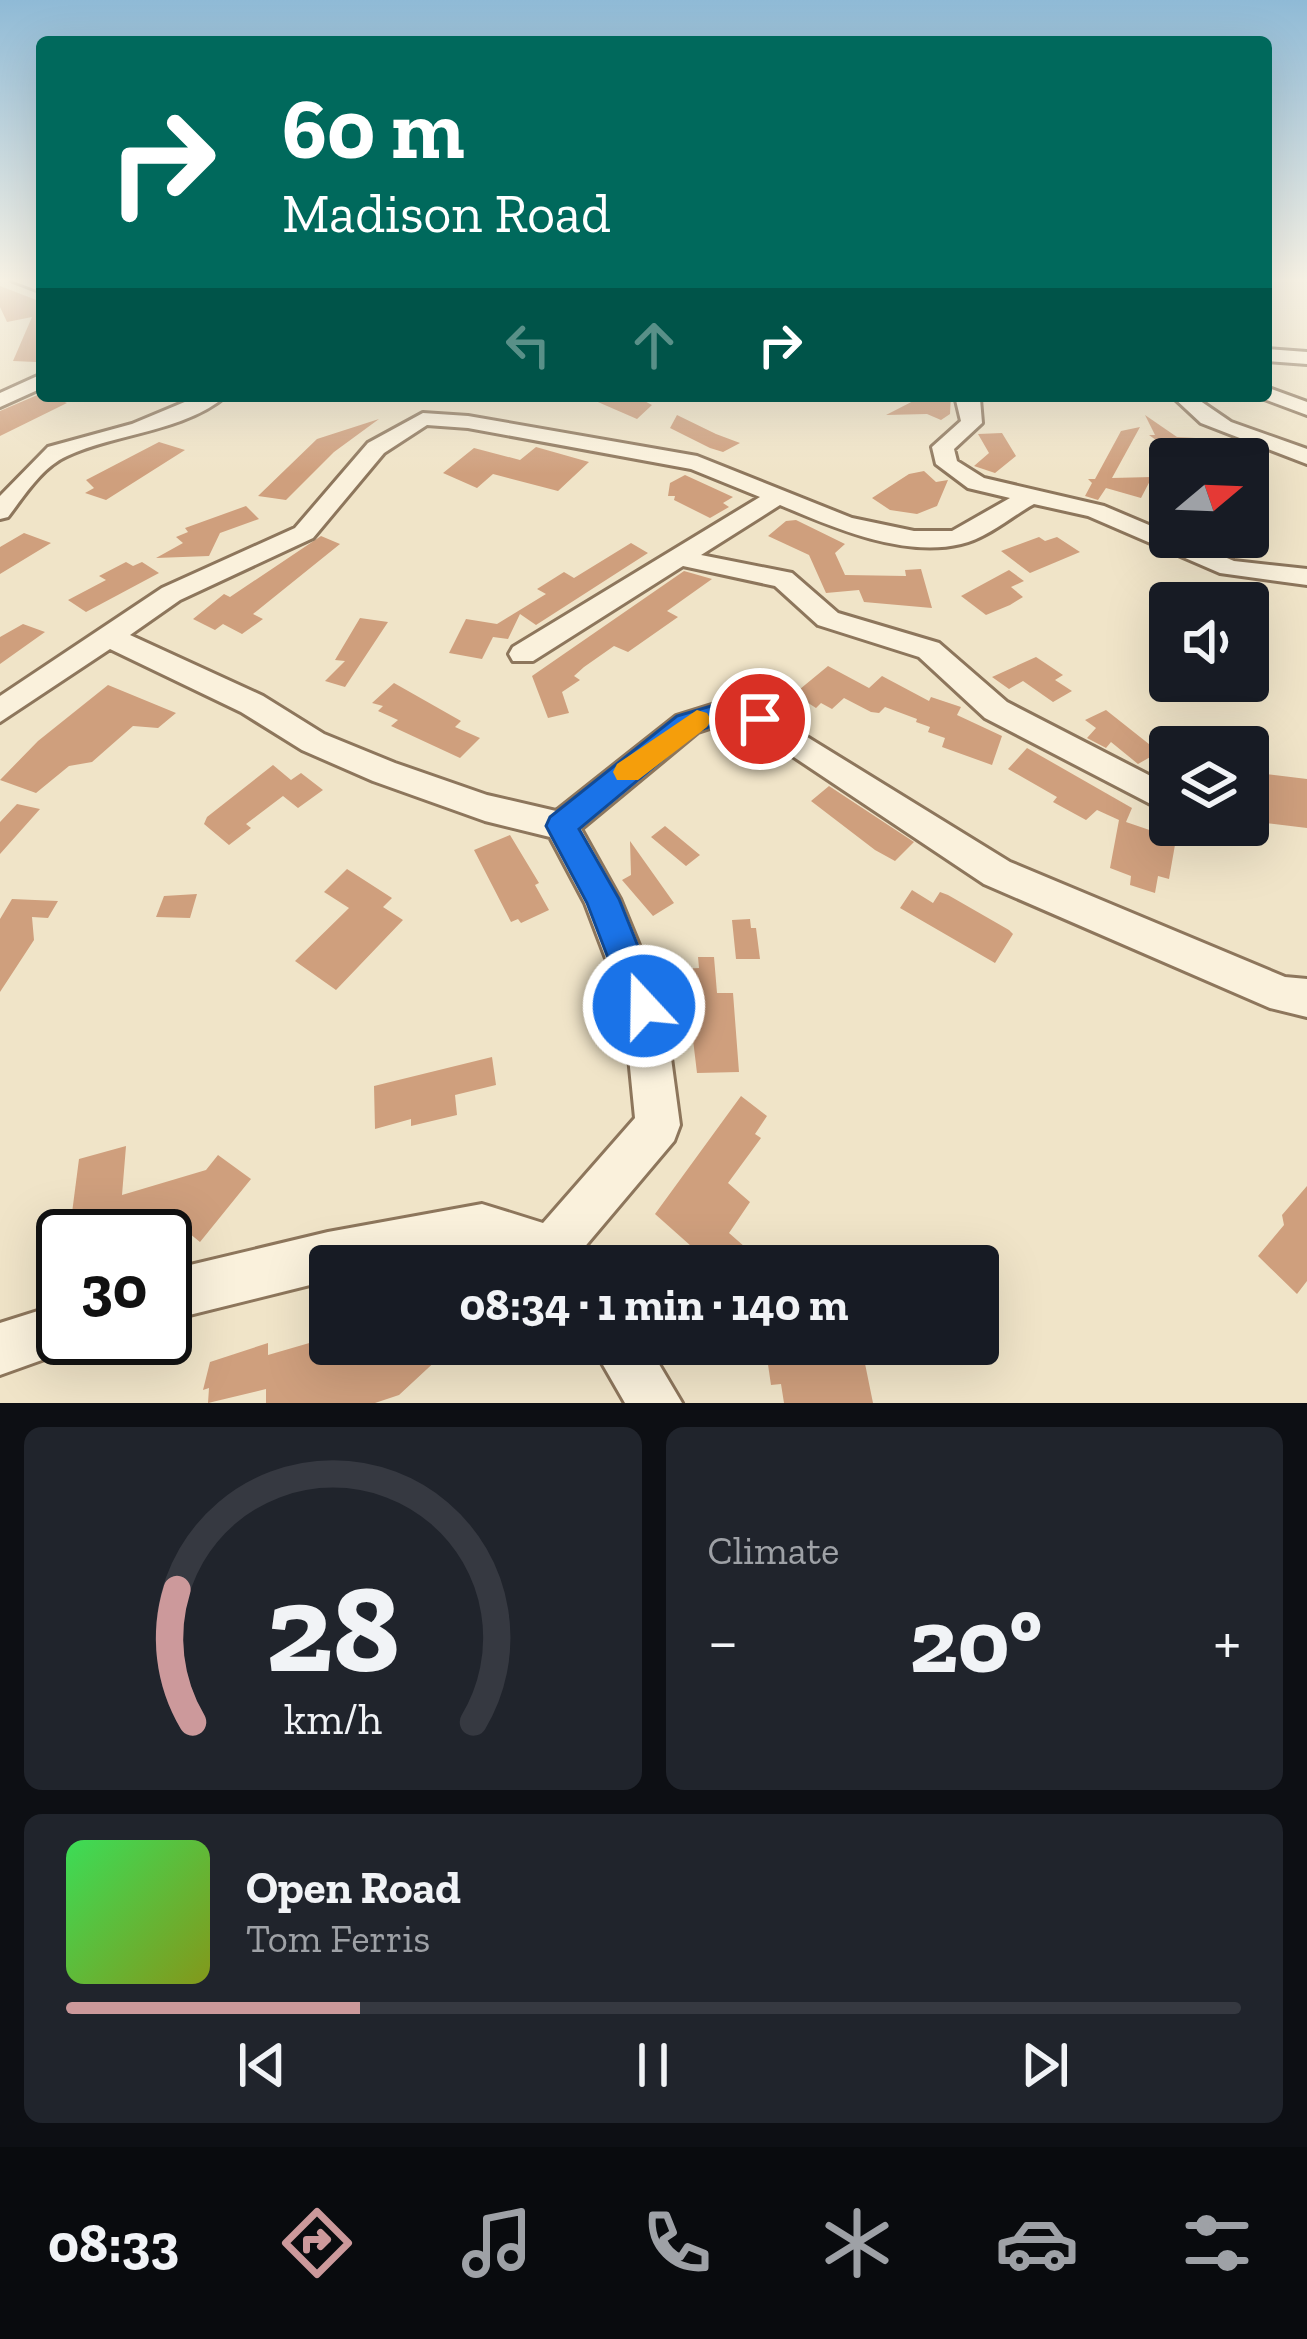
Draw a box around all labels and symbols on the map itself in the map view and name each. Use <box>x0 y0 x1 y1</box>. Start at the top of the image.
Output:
north arrow <box>1149 438 1269 558</box>
pin <box>709 668 811 770</box>
position arrow <box>581 943 707 1069</box>
speed limit sign: 30 <box>36 1209 192 1365</box>

